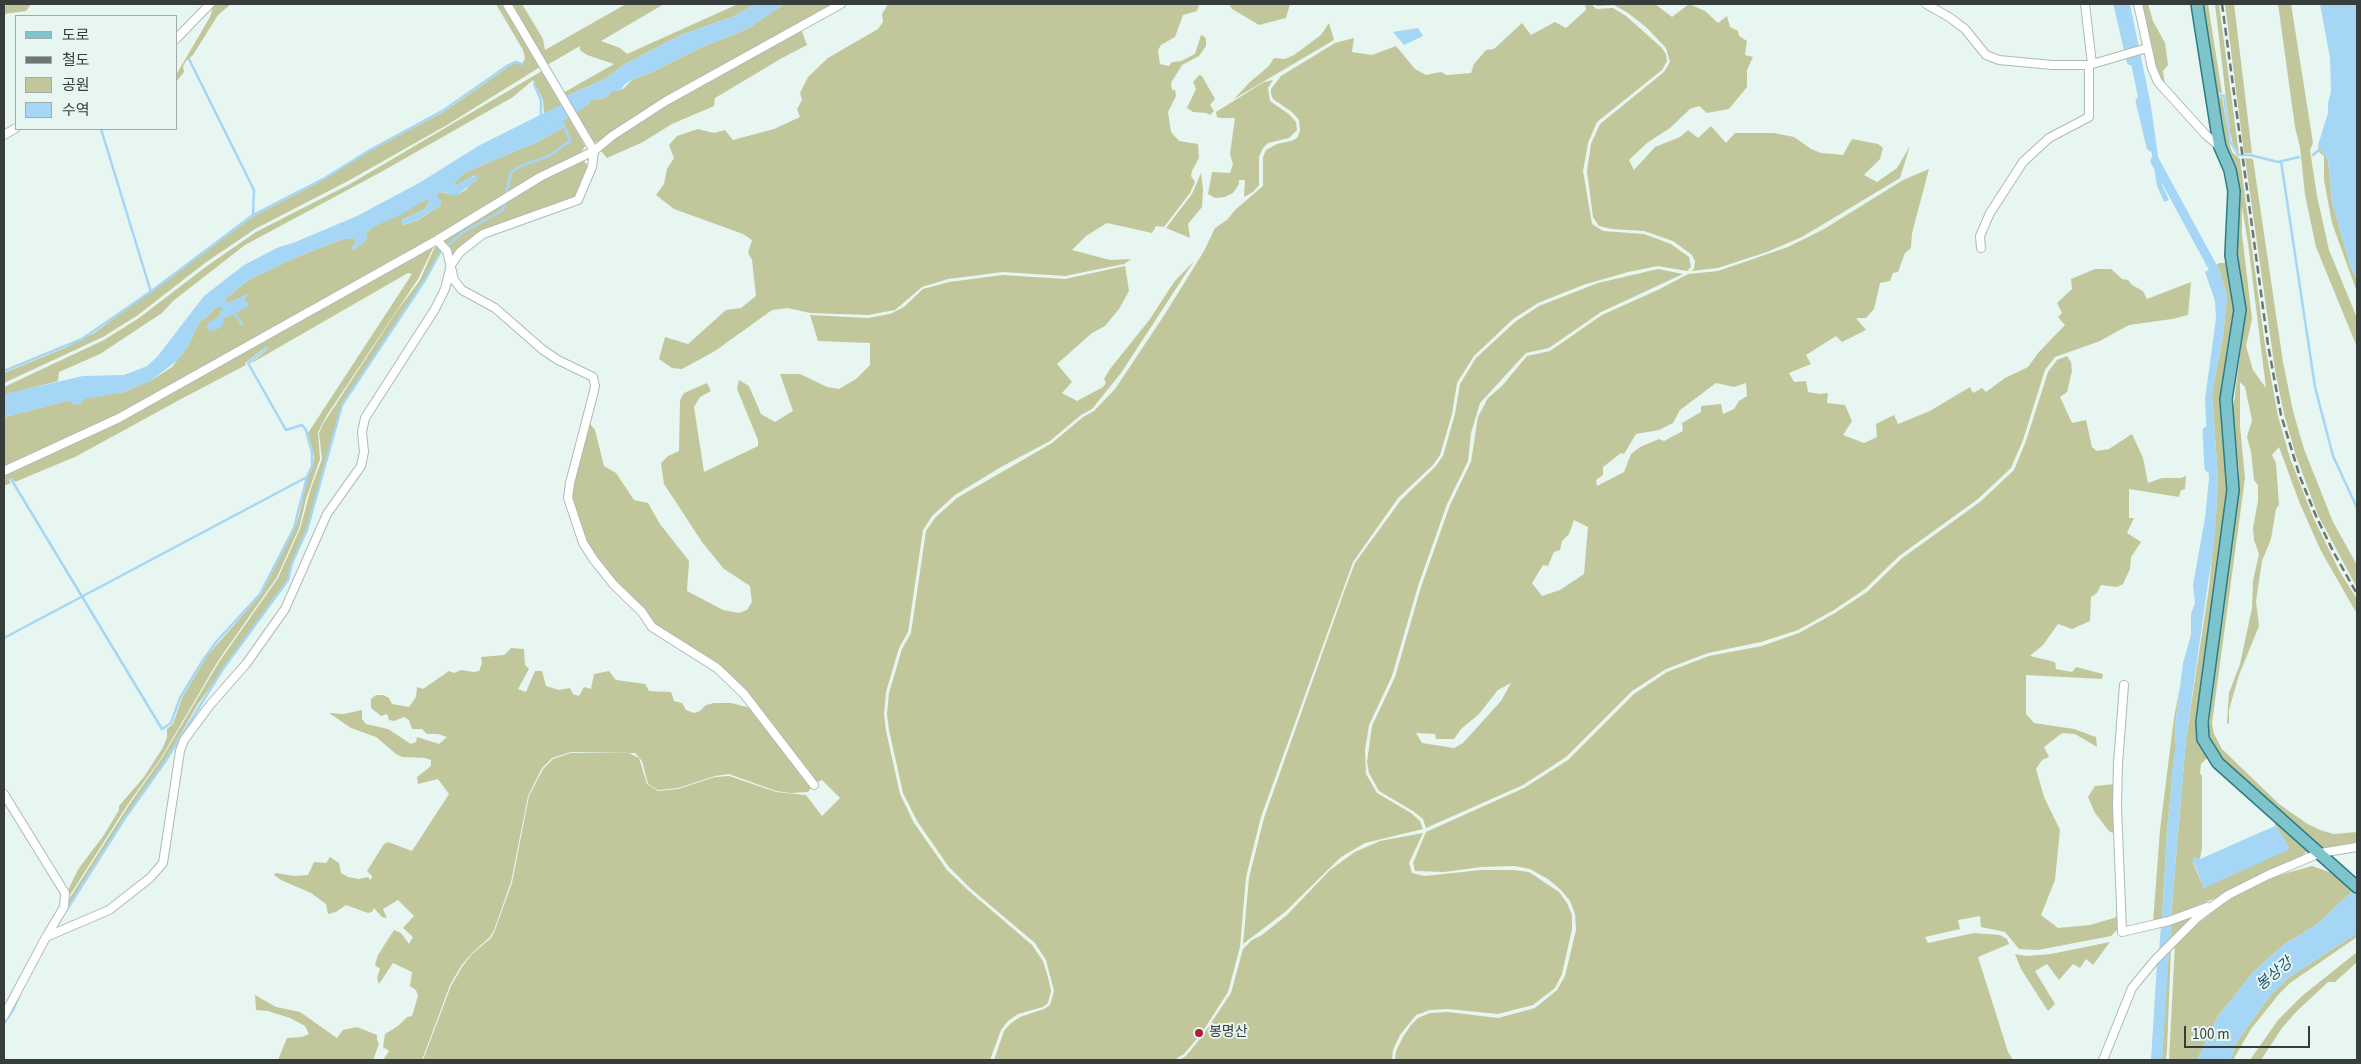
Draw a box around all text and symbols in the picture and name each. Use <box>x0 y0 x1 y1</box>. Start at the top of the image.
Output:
legend <box>15 15 178 130</box>
text: 도로 <box>62 25 90 46</box>
text: 철도 <box>62 50 90 71</box>
text: 공원 <box>62 75 90 96</box>
text: 수역 <box>62 100 90 121</box>
water label: 봉상강 <box>2253 955 2297 995</box>
scale bar <box>2186 1016 2312 1048</box>
text: 100 m <box>2192 1024 2230 1045</box>
place label: 봉명산 <box>1209 1025 1248 1041</box>
marker: 봉명산 <box>1193 1027 1205 1039</box>

